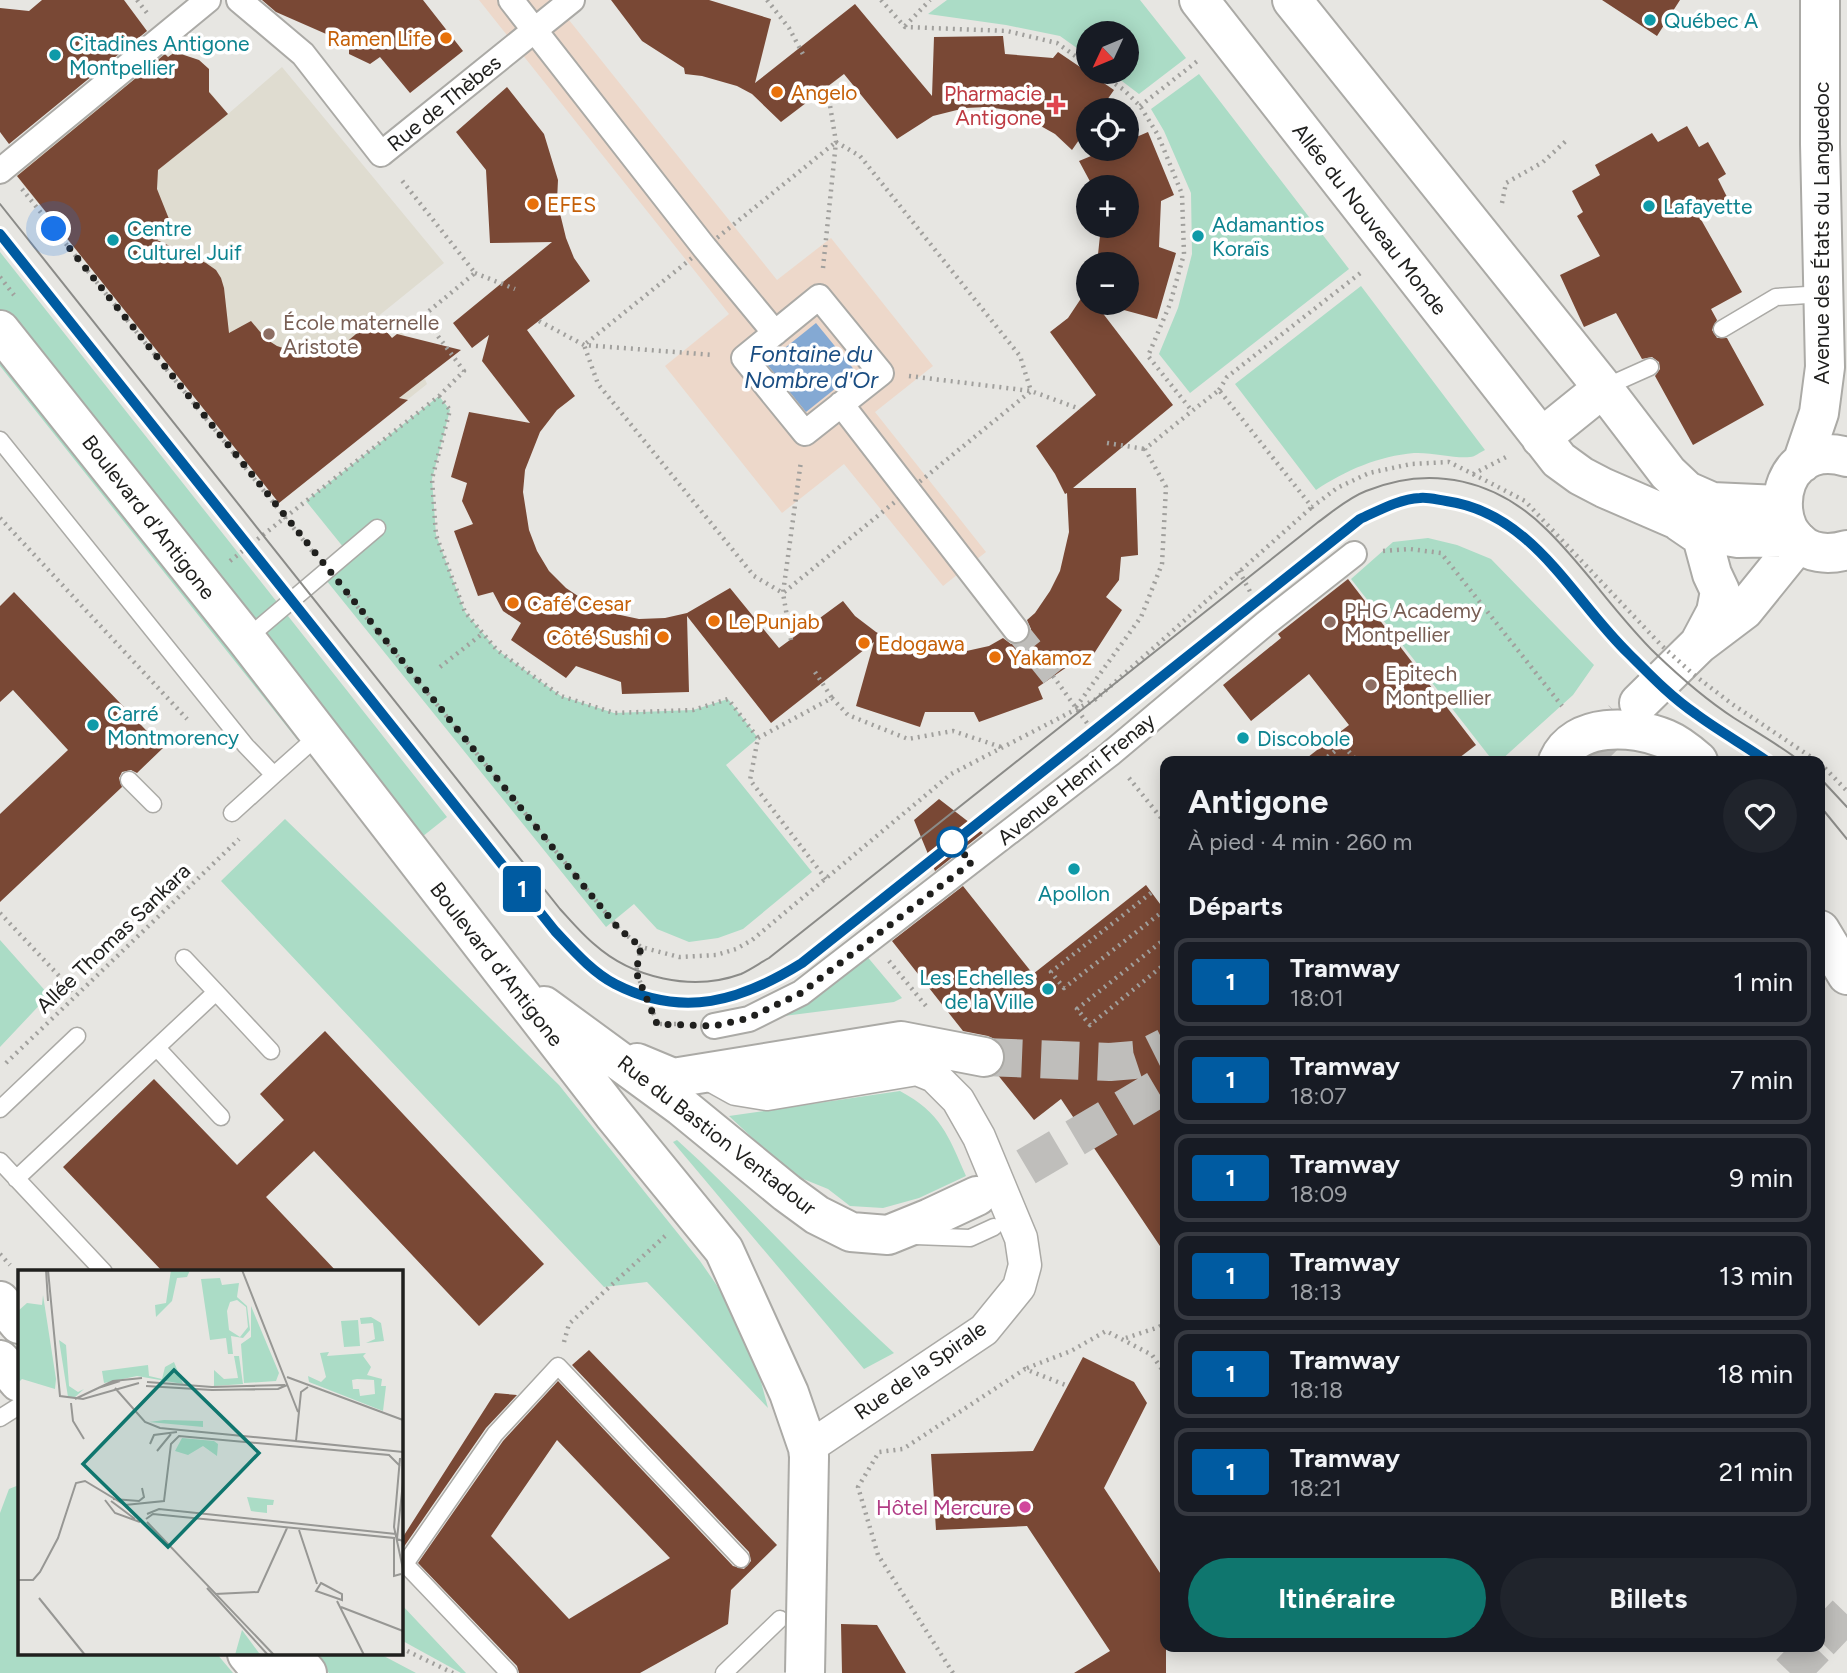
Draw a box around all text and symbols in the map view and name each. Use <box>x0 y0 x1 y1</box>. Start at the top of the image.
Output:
place label: Québec A <box>1664 8 1758 33</box>
marker: Québec A <box>1642 12 1658 28</box>
north arrow <box>1076 21 1139 84</box>
map controls <box>1076 21 1139 315</box>
place label: Ramen Life <box>327 26 432 51</box>
marker: Ramen Life <box>438 30 454 46</box>
place label: Citadines Antigone Montpellier <box>69 31 249 80</box>
marker: Citadines Antigone Montpellier <box>47 47 63 63</box>
street label: Rue de Thèbes <box>382 50 506 156</box>
place label: Angelo <box>791 80 858 105</box>
place label: Pharmacie Antigone <box>944 81 1042 130</box>
street label: Avenue des États du Languedoc <box>1809 82 1834 384</box>
marker: Angelo <box>769 84 785 100</box>
marker: Pharmacie Antigone <box>1048 97 1064 113</box>
button: locate <box>1076 98 1139 161</box>
street label: Allée du Nouveau Monde <box>1287 118 1453 320</box>
button: + <box>1076 175 1139 238</box>
place label: EFES <box>547 192 596 217</box>
place label: Lafayette <box>1663 194 1752 219</box>
marker: EFES <box>525 196 541 212</box>
marker: Lafayette <box>1641 198 1657 214</box>
your location <box>36 211 71 246</box>
place label: Adamantios Koraïs <box>1212 212 1324 261</box>
place label: Centre Culturel Juif <box>127 216 242 265</box>
marker: Adamantios Koraïs <box>1190 228 1206 244</box>
marker: Centre Culturel Juif <box>105 232 121 248</box>
button: − <box>1076 252 1139 315</box>
place label: École maternelle Aristote <box>283 310 439 359</box>
marker: École maternelle Aristote <box>261 326 277 342</box>
water label: Fontaine du Nombre d'Or <box>744 340 879 394</box>
street label: Boulevard d'Antigone <box>77 430 221 604</box>
place label: Café Cesar <box>527 591 631 616</box>
marker: Café Cesar <box>505 595 521 611</box>
place label: PHG Academy Montpellier <box>1344 598 1482 647</box>
place label: Le Punjab <box>728 609 820 634</box>
marker: Le Punjab <box>706 613 722 629</box>
marker: PHG Academy Montpellier <box>1322 614 1338 630</box>
place label: Côté Sushi <box>546 625 649 650</box>
marker: Côté Sushi <box>655 629 671 645</box>
place label: Edogawa <box>878 631 965 656</box>
marker: Edogawa <box>856 635 872 651</box>
place label: Yakamoz <box>1009 645 1092 670</box>
marker: Yakamoz <box>987 649 1003 665</box>
place label: Epitech Montpellier <box>1385 661 1491 710</box>
marker: Epitech Montpellier <box>1363 677 1379 693</box>
place label: Carré Montmorency <box>107 701 239 750</box>
street label: Avenue Henri Frenay <box>992 708 1160 850</box>
marker: Carré Montmorency <box>85 717 101 733</box>
place label: Discobole <box>1257 726 1350 751</box>
marker: Discobole <box>1235 730 1251 746</box>
button: heart <box>1723 779 1797 853</box>
text: Antigone <box>1188 782 1328 821</box>
unlabelled marker <box>937 827 967 857</box>
text: À pied · 4 min · 260 m <box>1188 828 1412 856</box>
street label: Allée Thomas Sankara <box>31 858 195 1018</box>
marker: Apollon <box>1066 861 1082 877</box>
line badge: 1 <box>499 866 545 912</box>
text: 1 <box>517 874 527 903</box>
street label: Boulevard d'Antigone <box>425 877 569 1051</box>
place label: Apollon <box>1038 881 1110 906</box>
text: Départs <box>1188 890 1283 922</box>
text: Tramway <box>1290 952 1400 984</box>
place label: Les Echelles de la Ville <box>919 965 1034 1014</box>
text: 1 min <box>1733 966 1793 998</box>
text: 1 <box>1225 967 1236 996</box>
marker: Les Echelles de la Ville <box>1040 981 1056 997</box>
text: 18:01 <box>1290 984 1344 1012</box>
street label: Rue du Bastion Ventadour <box>613 1050 821 1220</box>
text: Tramway <box>1290 1050 1400 1082</box>
text: 7 min <box>1730 1064 1793 1096</box>
text: 1 <box>1225 1065 1236 1094</box>
text: 18:07 <box>1290 1082 1347 1110</box>
text: Tramway <box>1290 1148 1400 1180</box>
text: 9 min <box>1729 1162 1793 1194</box>
text: 1 <box>1225 1163 1236 1192</box>
text: 18:09 <box>1290 1180 1347 1208</box>
text: Tramway <box>1290 1246 1400 1278</box>
text: 13 min <box>1719 1260 1793 1292</box>
text: 1 <box>1225 1261 1236 1290</box>
inset map <box>18 1270 402 1656</box>
text: 18:13 <box>1290 1278 1341 1306</box>
street label: Rue de la Spirale <box>849 1315 991 1425</box>
text: Tramway <box>1290 1344 1400 1376</box>
text: 18 min <box>1717 1358 1793 1390</box>
text: 1 <box>1225 1359 1236 1388</box>
text: 18:18 <box>1290 1376 1343 1404</box>
text: Tramway <box>1290 1442 1400 1474</box>
text: 21 min <box>1719 1456 1793 1488</box>
text: 1 <box>1225 1457 1236 1486</box>
text: 18:21 <box>1290 1474 1342 1502</box>
place label: Hôtel Mercure <box>876 1495 1011 1520</box>
marker: Hôtel Mercure <box>1017 1499 1033 1515</box>
button: Itinéraire <box>1188 1558 1486 1638</box>
button: Billets <box>1500 1558 1797 1638</box>

